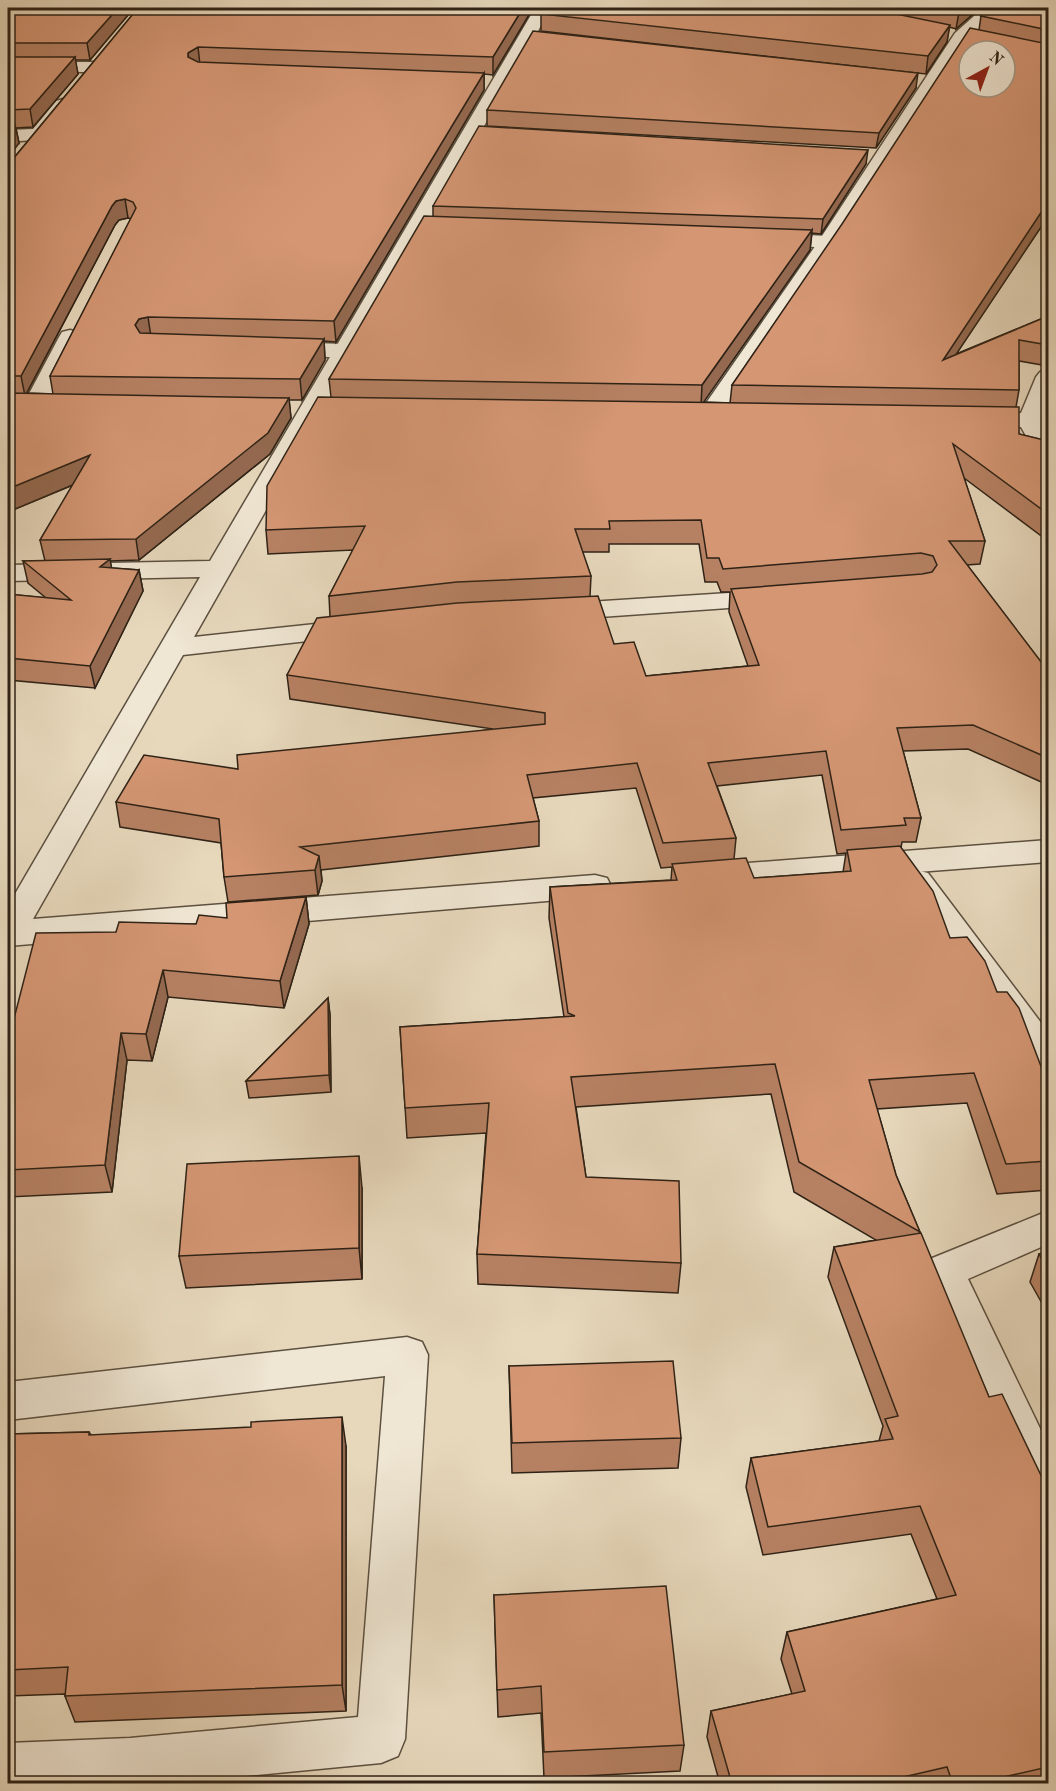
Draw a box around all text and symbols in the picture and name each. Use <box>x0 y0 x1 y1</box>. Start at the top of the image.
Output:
north arrow <box>957 39 1017 99</box>
text: N <box>986 49 1006 70</box>

